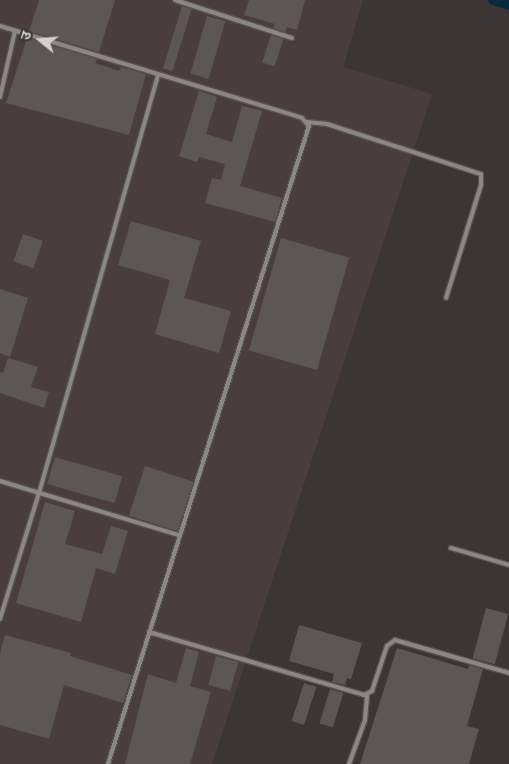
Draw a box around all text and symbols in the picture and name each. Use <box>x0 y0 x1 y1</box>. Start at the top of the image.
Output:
north arrow <box>15 15 65 65</box>
text: उ <box>16 29 35 42</box>

